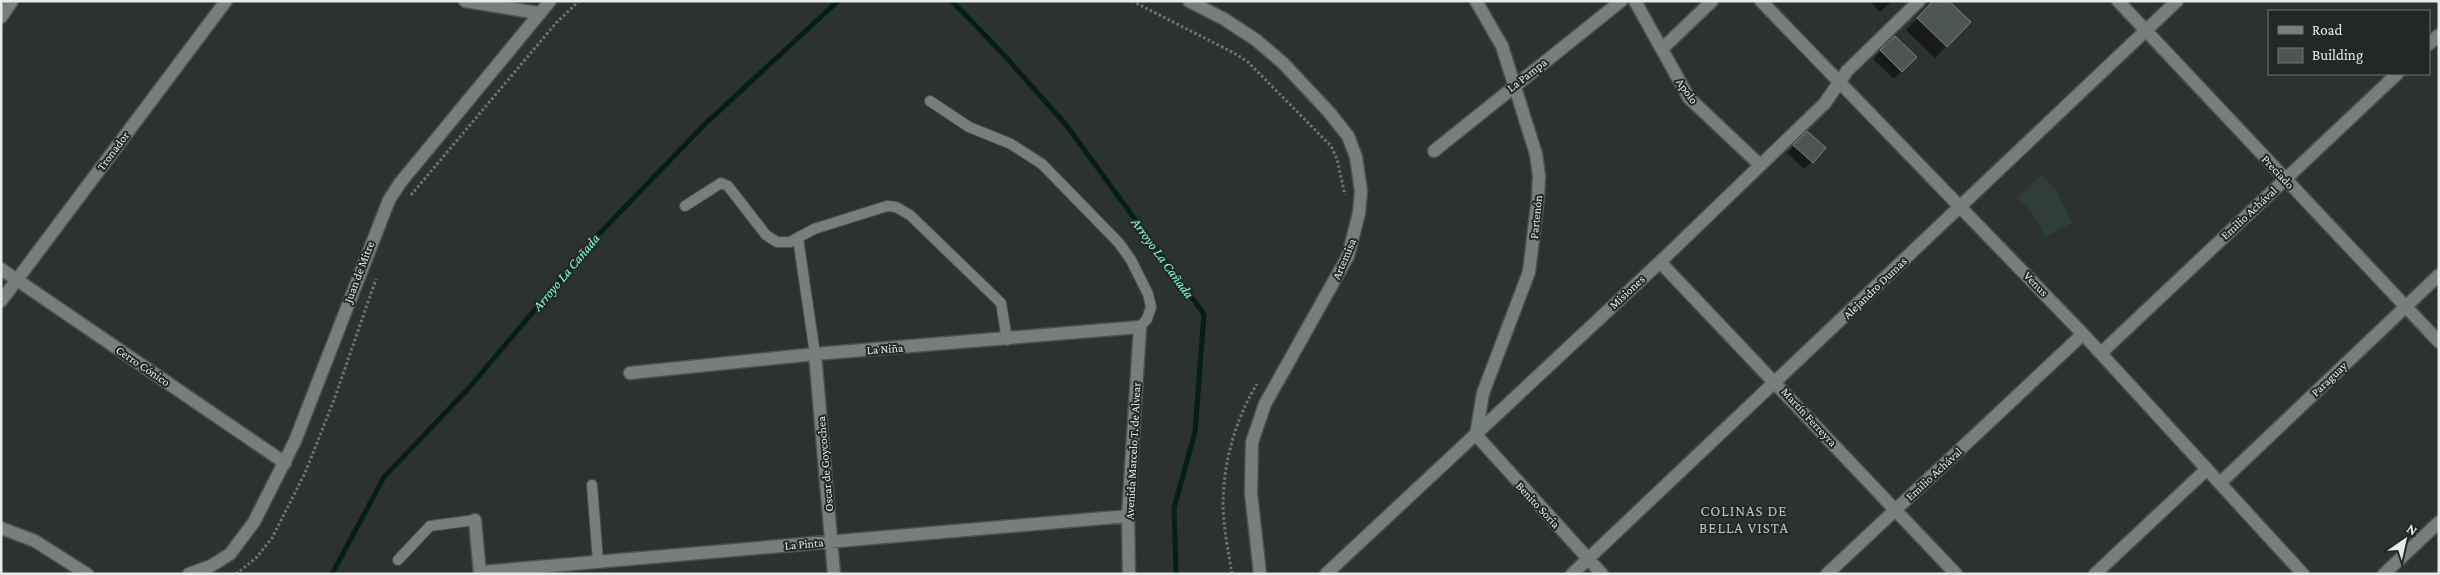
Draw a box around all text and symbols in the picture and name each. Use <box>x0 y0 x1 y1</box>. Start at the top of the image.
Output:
legend <box>2268 10 2430 75</box>
text: Road <box>2312 22 2343 38</box>
text: Building <box>2312 47 2363 64</box>
street label: La Pampa <box>1504 55 1550 95</box>
street label: Apolo <box>1673 75 1701 107</box>
street label: Tronador <box>94 128 133 173</box>
street label: Preciado <box>2259 152 2297 192</box>
street label: Emilio Achával <box>2218 183 2280 243</box>
street label: Partenón <box>1527 194 1545 239</box>
water label: Arroyo La Cañada <box>1128 214 1198 302</box>
water label: Arroyo La Cañada <box>528 230 603 315</box>
street label: Artemisa <box>1329 236 1359 282</box>
street label: Juan de Mitre <box>341 239 377 306</box>
street label: Alejandro Dumas <box>1840 254 1910 322</box>
street label: Venus <box>2021 269 2051 300</box>
street label: Misiones <box>1606 272 1648 312</box>
street label: La Niña <box>866 341 904 357</box>
street label: Cerro Cónico <box>113 343 173 389</box>
street label: Paraguay <box>2308 358 2350 399</box>
street label: Avenida Marcelo T. de Alvear <box>1122 381 1144 520</box>
street label: Martín Ferreyra <box>1778 385 1840 450</box>
street label: Oscar de Goycochea <box>814 415 836 512</box>
street label: Emilio Achával <box>1903 444 1965 504</box>
street label: Benito Soria <box>1513 479 1563 531</box>
district label: COLINAS DE BELLA VISTA <box>1699 503 1789 536</box>
north arrow <box>2380 515 2430 565</box>
text: N <box>2404 520 2421 539</box>
street label: La Pinta <box>784 535 824 553</box>

